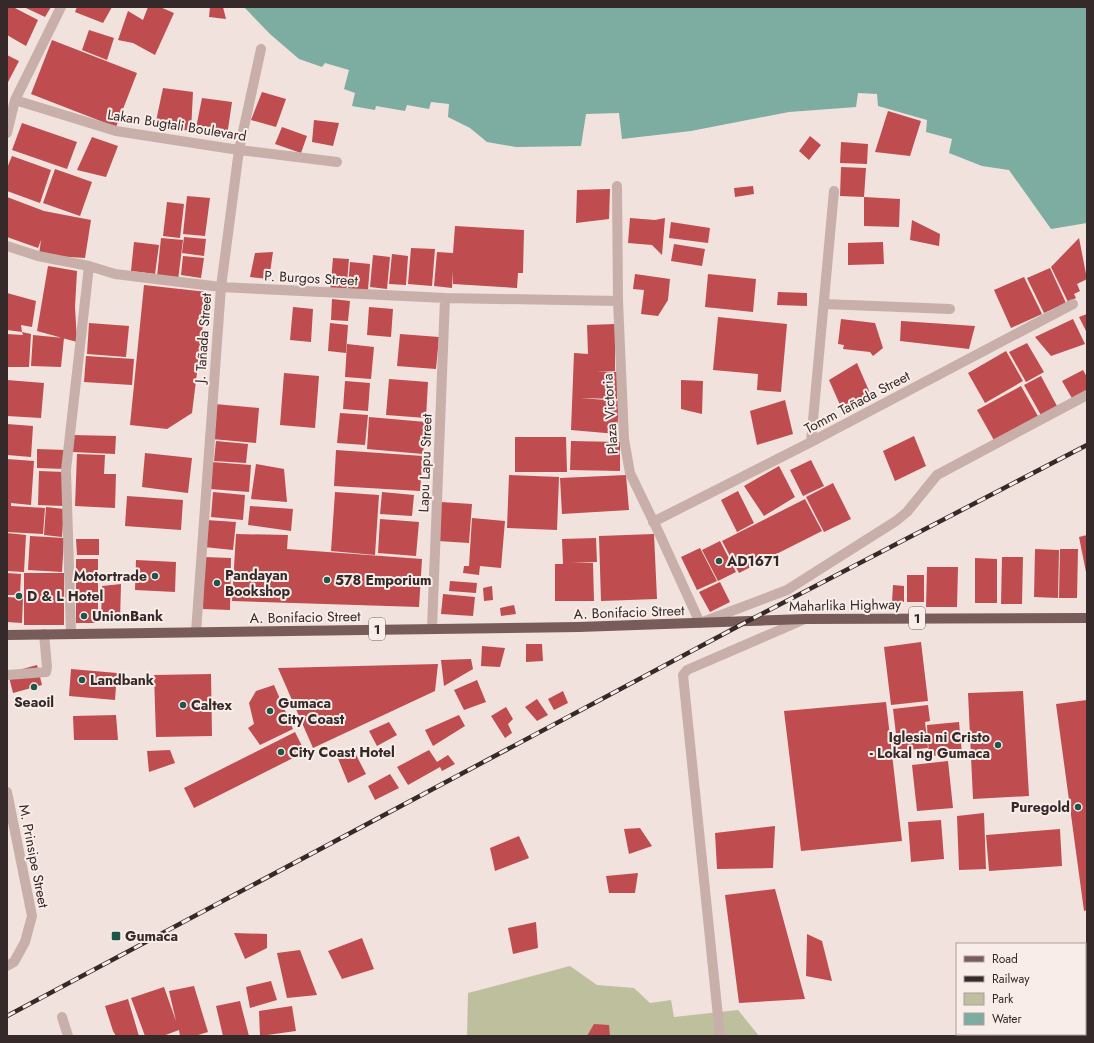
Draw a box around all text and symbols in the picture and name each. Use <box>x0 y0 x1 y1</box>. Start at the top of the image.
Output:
street label: Lakan Bugtali Boulevard <box>106 104 248 146</box>
street label: P. Burgos Street <box>264 266 359 290</box>
street label: J. Tañada Street <box>190 292 216 386</box>
street label: Tomm Tañada Street <box>801 365 914 438</box>
street label: Plaza Victoria <box>597 373 623 455</box>
street label: Lapu Lapu Street <box>413 413 437 513</box>
place label: AD1671 <box>726 551 780 571</box>
marker: AD1671 <box>714 556 724 566</box>
place label: Pandayan Bookshop <box>225 565 291 601</box>
place label: Motortrade <box>73 566 147 586</box>
place label: 578 Emporium <box>335 570 431 590</box>
marker: Motortrade <box>150 571 160 581</box>
marker: 578 Emporium <box>322 575 332 585</box>
marker: Pandayan Bookshop <box>212 578 222 588</box>
place label: D & L Hotel <box>27 586 103 606</box>
marker: D & L Hotel <box>14 591 24 601</box>
street label: Maharlika Highway <box>789 594 902 616</box>
street label: A. Bonifacio Street <box>573 600 685 624</box>
place label: UnionBank <box>92 606 163 626</box>
street label: A. Bonifacio Street <box>249 606 361 628</box>
road number: 1 <box>909 607 925 629</box>
marker: UnionBank <box>79 611 89 621</box>
road number: 1 <box>369 618 385 640</box>
place label: Landbank <box>90 670 154 690</box>
marker: Landbank <box>77 675 87 685</box>
marker: Seaoil <box>29 682 39 692</box>
place label: Seaoil <box>14 692 54 712</box>
place label: Gumaca City Coast <box>278 693 345 729</box>
place label: Caltex <box>191 695 232 715</box>
marker: Caltex <box>178 700 188 710</box>
marker: Gumaca City Coast <box>265 706 275 716</box>
place label: Iglesia ni Cristo - Lokal ng Gumaca <box>870 727 990 763</box>
marker: Iglesia ni Cristo - Lokal ng Gumaca <box>993 740 1003 750</box>
place label: City Coast Hotel <box>289 742 395 762</box>
marker: City Coast Hotel <box>276 747 286 757</box>
place label: Puregold <box>1011 797 1070 817</box>
marker: Puregold <box>1073 802 1083 812</box>
street label: M. Prinsipe Street <box>14 803 54 910</box>
place label: Gumaca <box>125 926 178 946</box>
marker: Gumaca <box>110 930 122 942</box>
legend <box>956 943 1086 1035</box>
text: Road <box>992 950 1018 968</box>
text: Railway <box>992 970 1030 988</box>
text: Park <box>992 990 1014 1008</box>
text: Water <box>992 1010 1023 1028</box>

